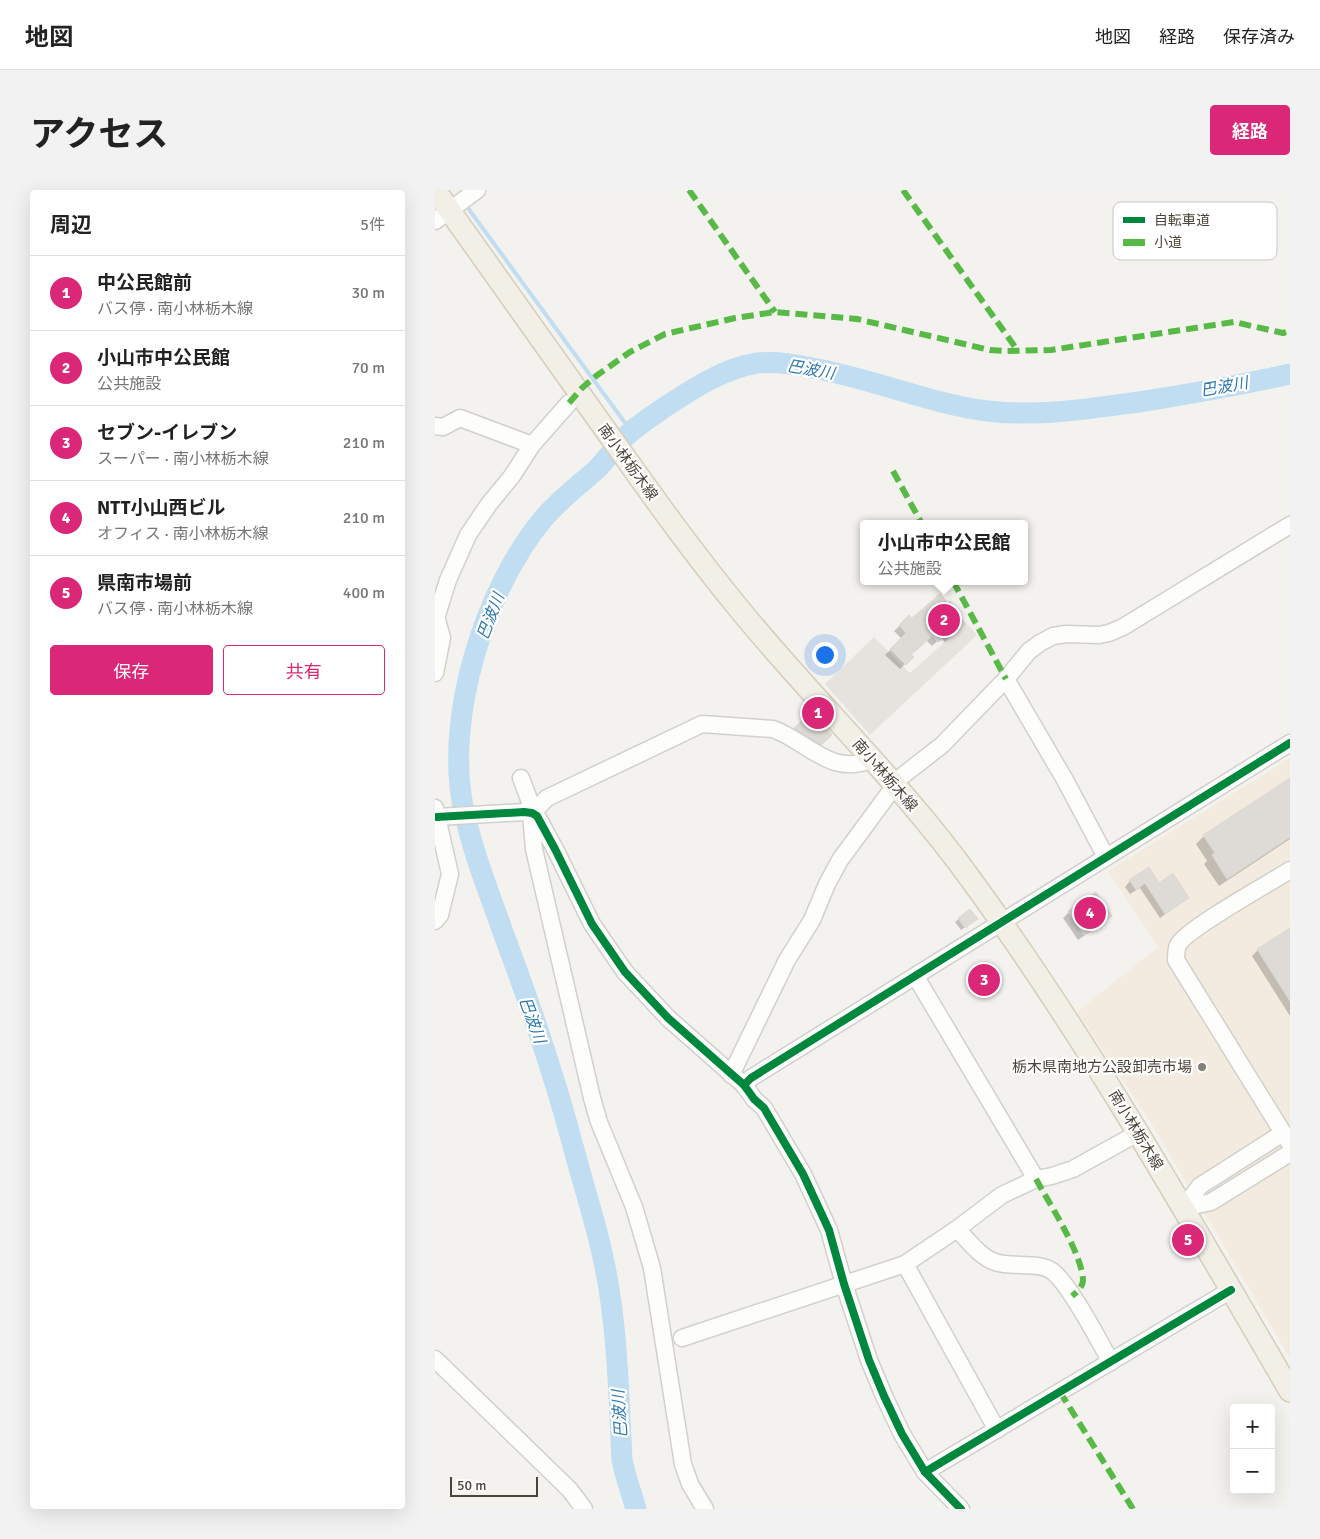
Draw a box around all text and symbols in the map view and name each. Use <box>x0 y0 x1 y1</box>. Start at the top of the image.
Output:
text: 地図 <box>25 22 73 52</box>
text: 地図 <box>1095 26 1131 48</box>
text: 経路 <box>1159 26 1195 48</box>
text: 保存済み <box>1223 26 1295 48</box>
button: 経路 <box>1210 105 1290 155</box>
text: アクセス <box>30 113 168 156</box>
legend <box>1113 202 1277 260</box>
text: 周辺 <box>50 212 92 238</box>
text: 自転車道 <box>1154 212 1210 229</box>
text: 5件 <box>360 215 385 235</box>
text: 小道 <box>1154 234 1182 251</box>
text: 中公民館前 <box>97 271 192 295</box>
text: 1 <box>62 283 70 303</box>
text: 30 m <box>351 283 385 303</box>
text: バス停 · 南小林栃木線 <box>97 299 253 319</box>
text: 小山市中公民館 <box>97 346 230 370</box>
water label: 巴波川 <box>785 356 838 384</box>
text: 2 <box>62 358 70 378</box>
text: 70 m <box>351 358 385 378</box>
water label: 巴波川 <box>1199 373 1252 401</box>
text: 公共施設 <box>97 374 161 394</box>
street label: 南小林栃木線 <box>594 420 662 504</box>
text: セブン-イレブン <box>97 421 237 445</box>
text: 3 <box>62 433 70 453</box>
text: 210 m <box>343 433 385 453</box>
text: スーパー · 南小林栃木線 <box>97 449 269 469</box>
text: NTT小山西ビル <box>97 496 225 520</box>
text: 4 <box>62 508 70 528</box>
text: 210 m <box>343 508 385 528</box>
popup <box>860 520 1028 585</box>
text: オフィス · 南小林栃木線 <box>97 524 269 544</box>
text: 小山市中公民館 <box>877 531 1011 555</box>
text: 公共施設 <box>877 559 942 579</box>
text: 県南市場前 <box>97 571 192 595</box>
text: 5 <box>62 583 70 603</box>
text: 400 m <box>343 583 385 603</box>
water label: 巴波川 <box>473 589 510 642</box>
text: バス停 · 南小林栃木線 <box>97 599 253 619</box>
pin: 2 <box>928 601 960 639</box>
your location <box>812 642 838 668</box>
button: 保存 <box>50 645 213 695</box>
button: 共有 <box>223 645 385 695</box>
pin: 1 <box>802 694 834 732</box>
street label: 南小林栃木線 <box>849 735 921 815</box>
pin: 4 <box>1074 894 1106 932</box>
pin: 3 <box>968 961 1000 999</box>
water label: 巴波川 <box>514 994 550 1048</box>
place label: 栃木県南地方公設卸売市場 <box>1012 1058 1192 1076</box>
marker: 栃木県南地方公設卸売市場 <box>1196 1061 1208 1073</box>
street label: 南小林栃木線 <box>1105 1087 1167 1173</box>
pin: 5 <box>1172 1221 1204 1259</box>
water label: 巴波川 <box>608 1387 632 1439</box>
map controls <box>1230 1404 1275 1494</box>
button: + <box>1230 1404 1275 1449</box>
button: − <box>1230 1449 1275 1494</box>
scale bar <box>450 1474 537 1497</box>
text: 50 m <box>457 1477 486 1494</box>

